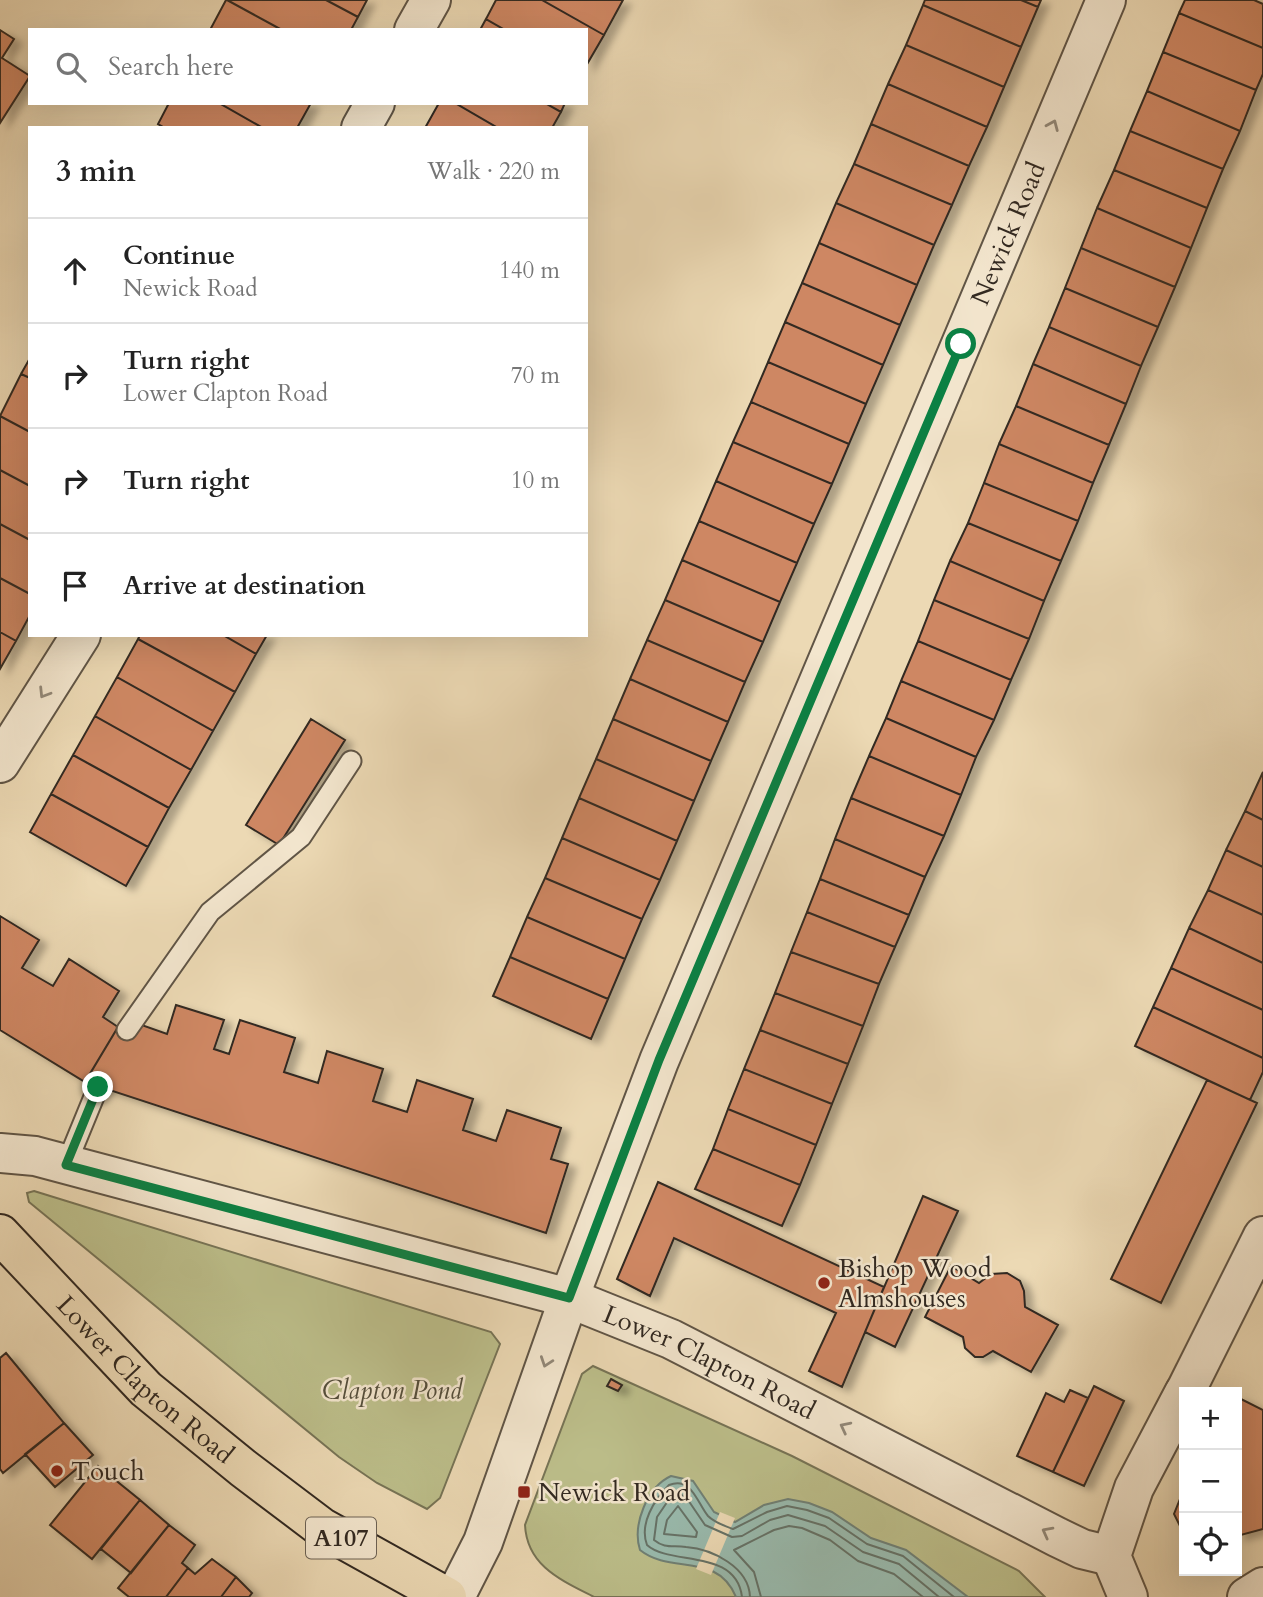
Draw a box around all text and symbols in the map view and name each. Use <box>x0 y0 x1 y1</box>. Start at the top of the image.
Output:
search box <box>28 28 588 105</box>
icon: search <box>52 48 90 86</box>
text: Search here <box>108 49 234 84</box>
one-way arrow <box>1045 120 1059 132</box>
text: 3 min <box>56 151 136 192</box>
text: Walk · 220 m <box>427 156 560 187</box>
street label: Newick Road <box>962 156 1053 310</box>
text: Continue <box>123 238 235 273</box>
icon: ahead <box>56 252 94 290</box>
text: 140 m <box>499 255 560 286</box>
text: Newick Road <box>123 273 258 304</box>
route start <box>945 328 976 359</box>
text: Turn right <box>123 343 250 378</box>
icon: right <box>56 357 94 395</box>
text: 70 m <box>511 360 560 391</box>
text: Lower Clapton Road <box>123 378 328 409</box>
icon: right <box>56 462 94 500</box>
text: Turn right <box>123 463 250 498</box>
text: 10 m <box>511 465 560 496</box>
icon: arrive <box>56 567 94 605</box>
text: Arrive at destination <box>123 568 366 603</box>
one-way arrow <box>40 685 53 698</box>
route end <box>82 1071 113 1102</box>
place label: Bishop Wood Almshouses <box>838 1251 992 1316</box>
marker: Bishop Wood Almshouses <box>816 1275 832 1291</box>
street label: Lower Clapton Road <box>49 1288 242 1471</box>
street label: Lower Clapton Road <box>598 1296 822 1428</box>
one-way arrow <box>540 1355 554 1368</box>
park label: Clapton Pond <box>322 1373 464 1408</box>
map controls <box>1179 1387 1242 1576</box>
button: + <box>1179 1387 1242 1450</box>
one-way arrow <box>840 1422 852 1436</box>
button: − <box>1179 1450 1242 1513</box>
place label: Touch <box>71 1454 145 1489</box>
marker: Touch <box>49 1463 65 1479</box>
place label: Newick Road <box>538 1475 690 1510</box>
marker: Newick Road <box>516 1484 532 1500</box>
button: locate <box>1179 1513 1242 1576</box>
road number: A107 <box>306 1518 376 1558</box>
one-way arrow <box>1042 1527 1054 1540</box>

